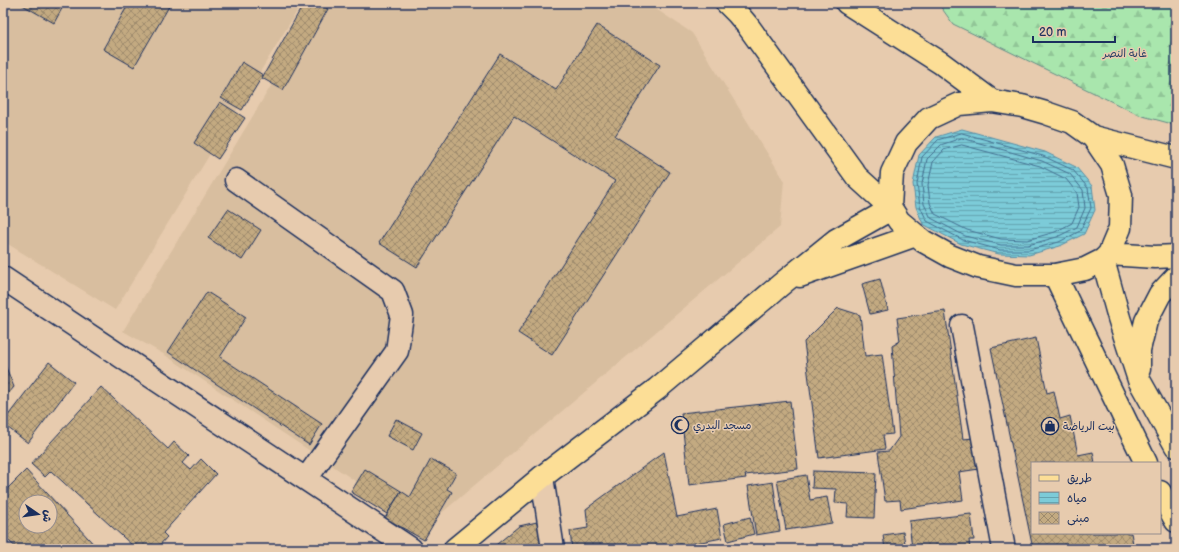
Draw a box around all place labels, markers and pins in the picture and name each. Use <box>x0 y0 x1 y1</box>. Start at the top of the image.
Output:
mosque icon: مسجد البدري <box>670 415 690 435</box>
shop icon: بيت الرياضة <box>1040 416 1060 436</box>
place label: مسجد البدري <box>693 419 751 434</box>
place label: بيت الرياضة <box>1063 420 1115 434</box>

